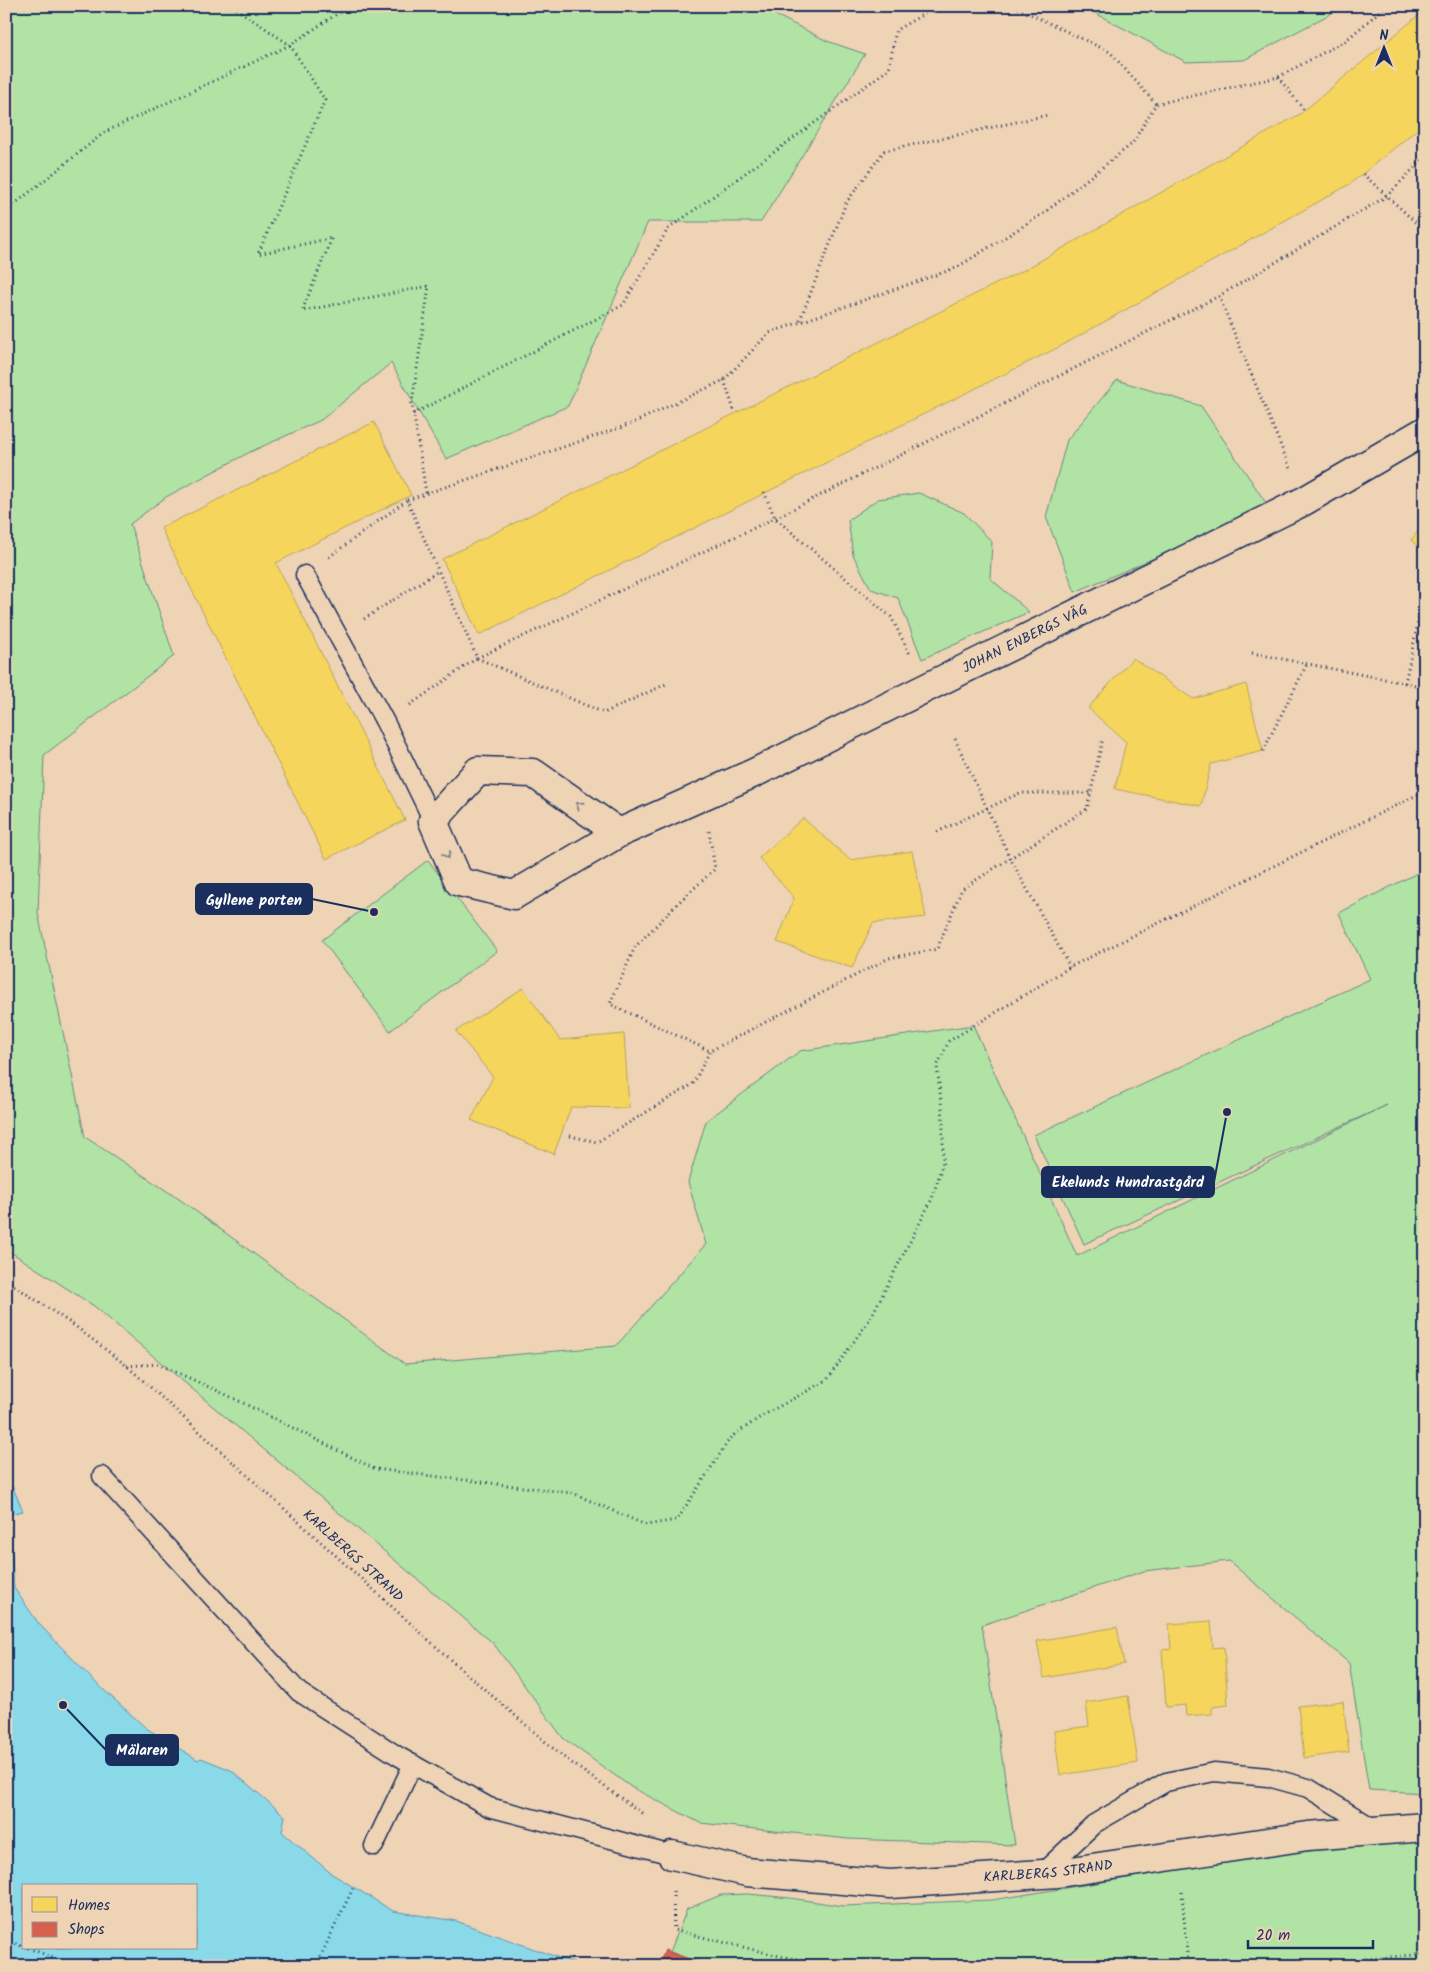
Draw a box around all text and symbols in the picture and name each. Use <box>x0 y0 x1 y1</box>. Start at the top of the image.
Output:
north arrow <box>1358 22 1408 72</box>
text: N <box>1380 25 1389 47</box>
street label: JOHAN ENBERGS VÄG <box>959 599 1091 679</box>
one-way arrow <box>575 802 585 811</box>
one-way arrow <box>440 850 451 859</box>
callout: Gyllene porten <box>196 884 312 914</box>
text: Gyllene porten <box>206 889 302 913</box>
callout: Ekelunds Hundrastgård <box>1042 1167 1214 1197</box>
text: Ekelunds Hundrastgård <box>1052 1171 1205 1195</box>
street label: KARLBERGS STRAND <box>297 1504 409 1608</box>
callout: Mälaren <box>106 1735 178 1765</box>
text: Mälaren <box>116 1739 168 1763</box>
street label: KARLBERGS STRAND <box>983 1854 1114 1889</box>
legend <box>22 1884 198 1950</box>
text: Homes <box>68 1894 111 1918</box>
scale bar <box>1248 1917 1374 1949</box>
text: Shops <box>68 1918 105 1942</box>
text: 20 m <box>1256 1924 1290 1948</box>

